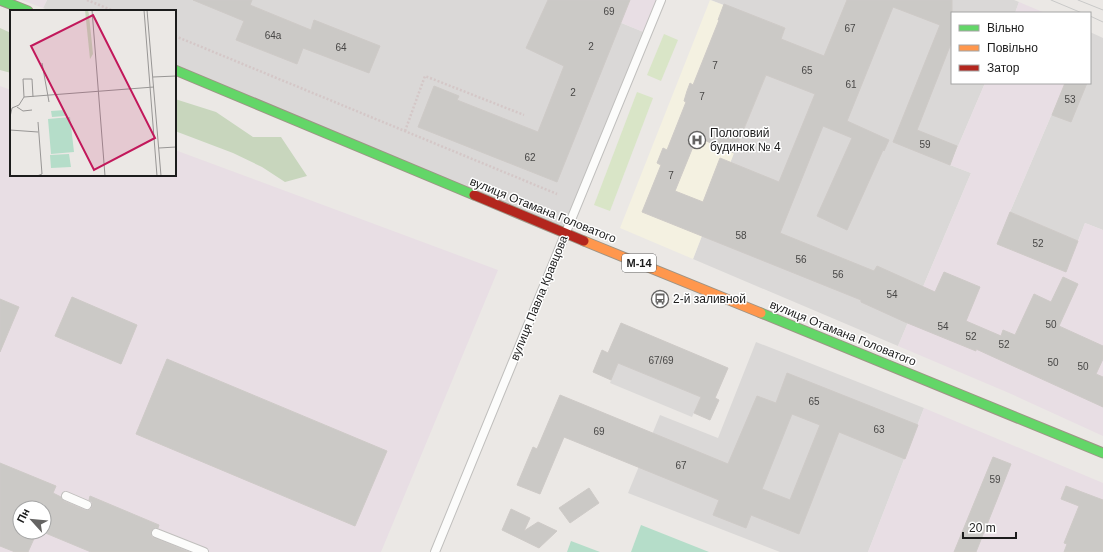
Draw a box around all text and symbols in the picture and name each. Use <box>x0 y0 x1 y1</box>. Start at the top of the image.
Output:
house number: 69 <box>603 6 615 17</box>
inset map <box>10 10 176 176</box>
legend <box>951 12 1091 84</box>
text: Вільно <box>987 21 1025 35</box>
house number: 67 <box>844 23 856 34</box>
house number: 64а <box>265 30 282 41</box>
house number: 2 <box>588 41 594 52</box>
text: Повільно <box>987 41 1038 55</box>
house number: 64 <box>335 42 347 53</box>
house number: 7 <box>712 60 718 71</box>
text: Затор <box>987 61 1020 75</box>
house number: 65 <box>801 65 813 76</box>
house number: 61 <box>845 79 857 90</box>
house number: 2 <box>570 87 576 98</box>
house number: 7 <box>699 91 705 102</box>
house number: 53 <box>1064 94 1076 105</box>
place label: Пологовий будинок № 4 <box>710 126 781 154</box>
hospital icon: Пологовий будинок № 4 <box>687 130 707 150</box>
house number: 59 <box>919 139 931 150</box>
house number: 62 <box>524 152 536 163</box>
house number: 7 <box>668 170 674 181</box>
street label: вулиця Отамана Головатого <box>468 174 619 246</box>
house number: 58 <box>735 230 747 241</box>
street label: вулиця Павла Кравцова <box>507 233 571 363</box>
house number: 52 <box>1032 238 1044 249</box>
road number: М-14 <box>622 254 656 272</box>
house number: 56 <box>795 254 807 265</box>
house number: 56 <box>832 269 844 280</box>
bus stop icon: 2-й заливной <box>650 289 670 309</box>
house number: 54 <box>886 289 898 300</box>
place label: 2-й заливной <box>673 292 746 306</box>
street label: вулиця Отамана Головатого <box>768 297 919 369</box>
house number: 50 <box>1045 319 1057 330</box>
house number: 54 <box>937 321 949 332</box>
house number: 52 <box>965 331 977 342</box>
house number: 52 <box>998 339 1010 350</box>
house number: 67/69 <box>648 355 674 366</box>
house number: 50 <box>1047 357 1059 368</box>
house number: 50 <box>1077 361 1089 372</box>
house number: 65 <box>808 396 820 407</box>
house number: 63 <box>873 424 885 435</box>
house number: 69 <box>593 426 605 437</box>
house number: 67 <box>675 460 687 471</box>
house number: 59 <box>989 474 1001 485</box>
north arrow <box>12 500 52 540</box>
text: Пн <box>14 506 32 525</box>
scale bar <box>963 514 1016 540</box>
text: 20 m <box>969 521 996 535</box>

